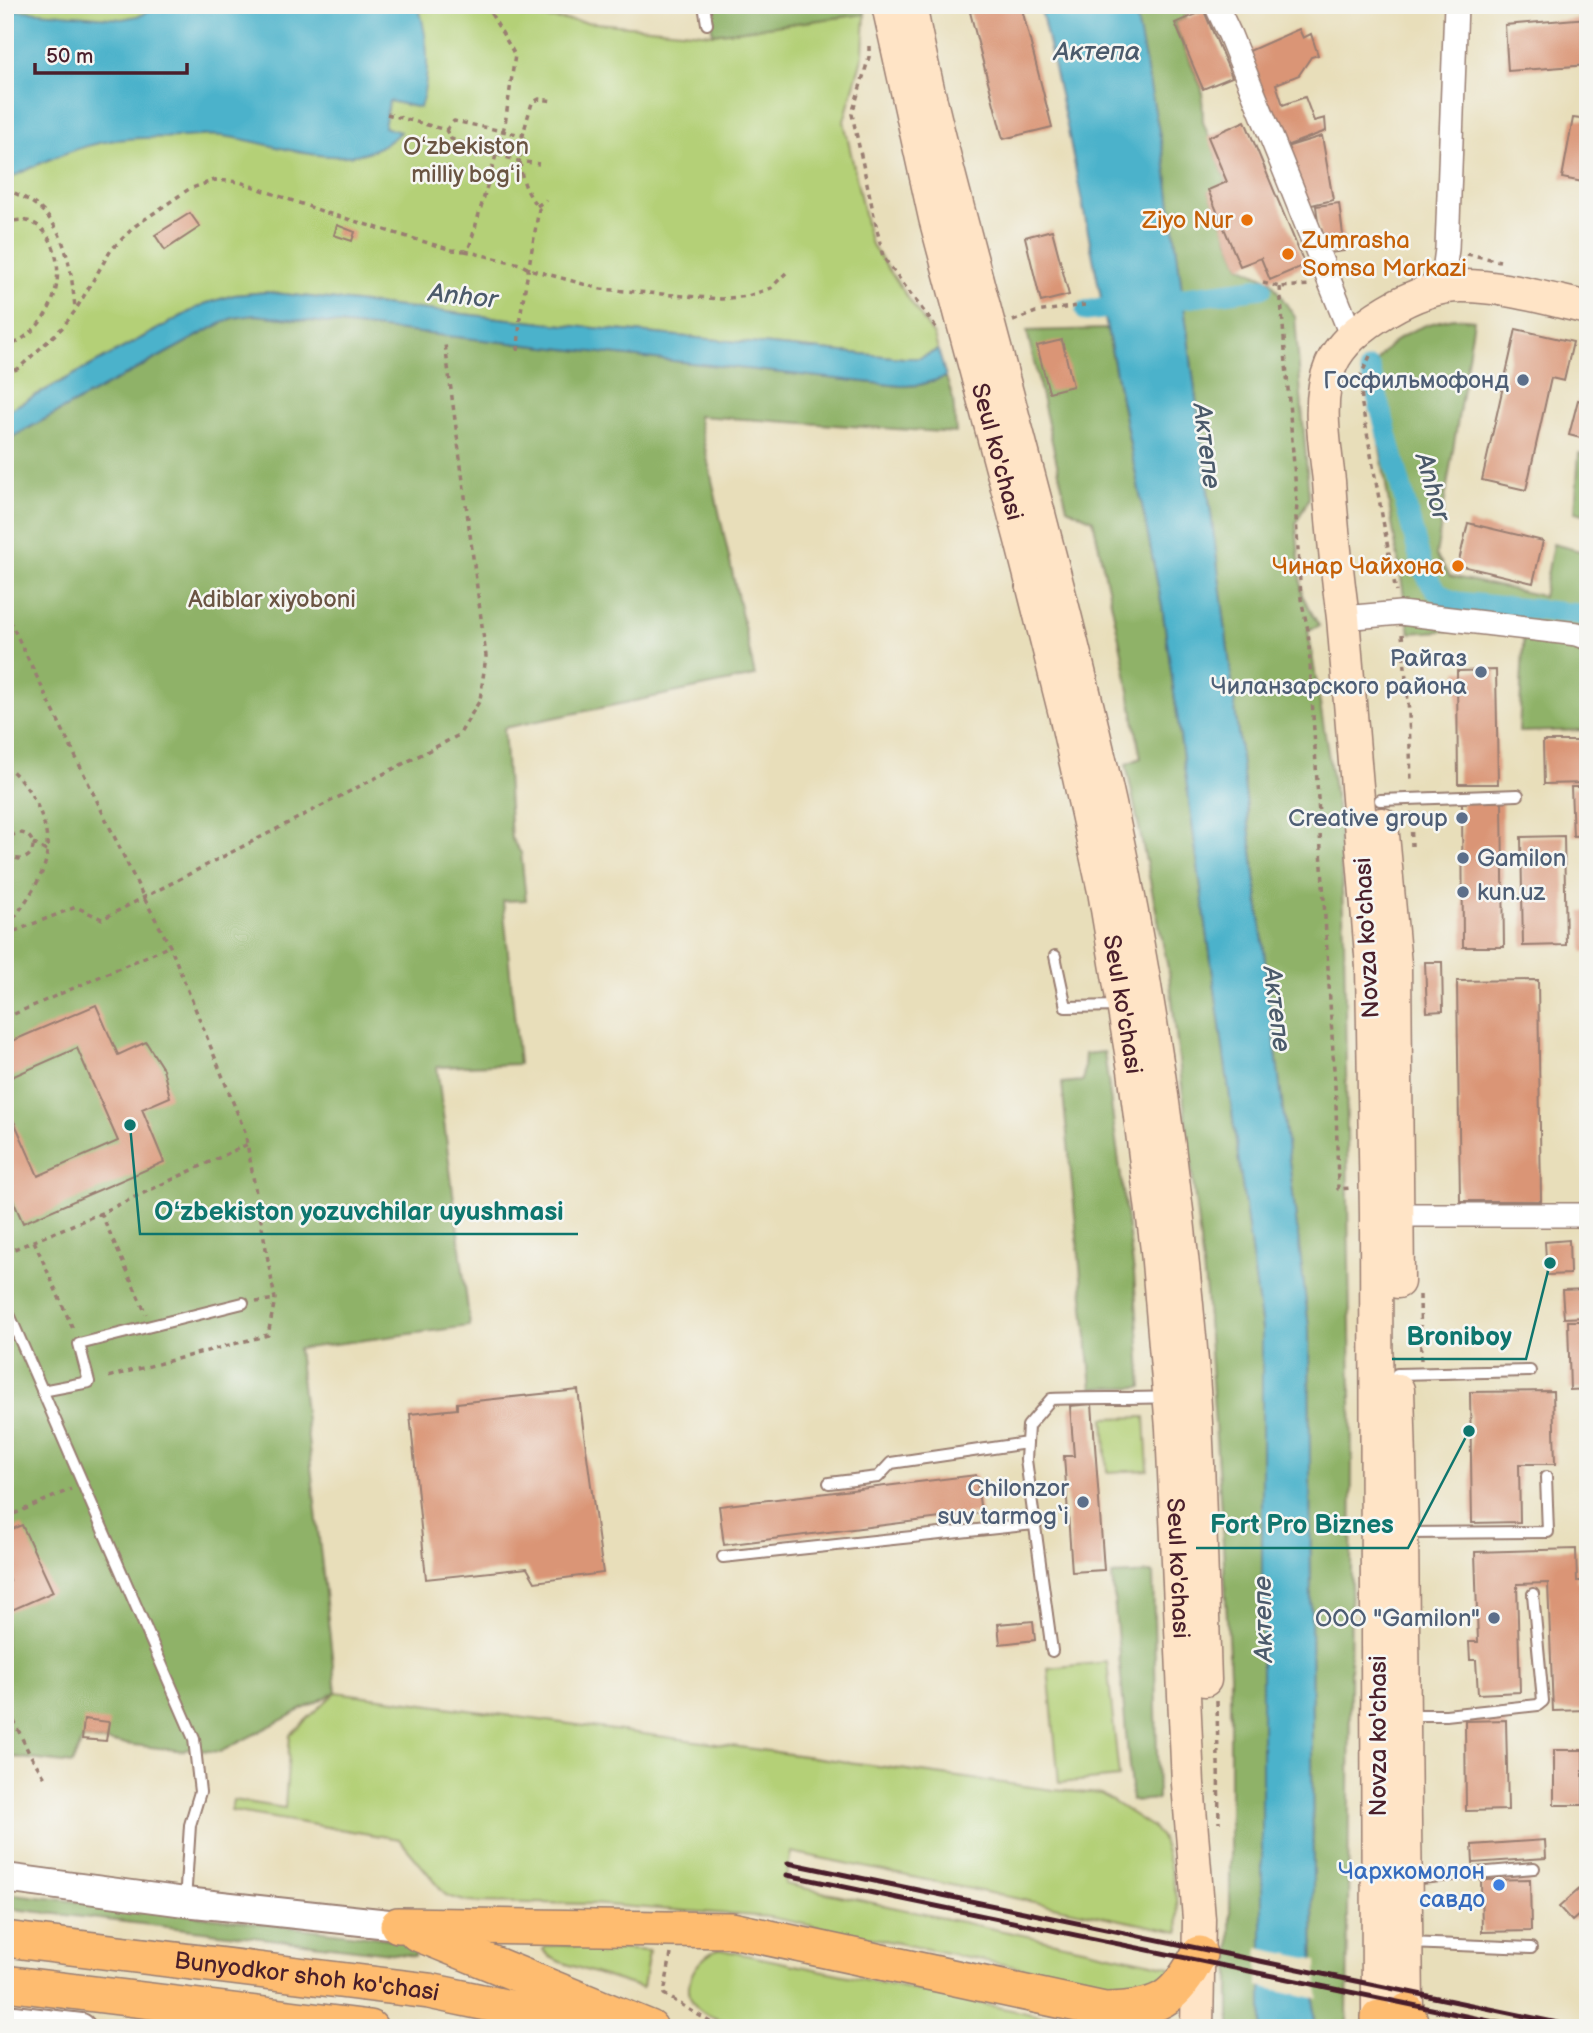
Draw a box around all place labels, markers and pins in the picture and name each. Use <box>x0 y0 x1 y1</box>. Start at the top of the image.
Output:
place label: Ziyo Nur <box>1141 206 1233 235</box>
marker: Ziyo Nur <box>1239 212 1255 228</box>
place label: Zumrasha Somsa Markazi <box>1301 226 1467 283</box>
marker: Zumrasha Somsa Markazi <box>1280 246 1296 262</box>
place label: Госфильмофонд <box>1323 366 1509 395</box>
marker: Госфильмофонд <box>1515 372 1531 388</box>
place label: Чинар Чайхона <box>1272 552 1444 581</box>
marker: Чинар Чайхона <box>1450 558 1466 574</box>
place label: Райгаз Чиланзарского района <box>1211 644 1467 701</box>
marker: Райгаз Чиланзарского района <box>1473 664 1489 680</box>
place label: Creative group <box>1288 804 1448 833</box>
marker: Creative group <box>1454 810 1470 826</box>
place label: Gamilon <box>1477 844 1566 873</box>
marker: Gamilon <box>1455 850 1471 866</box>
place label: kun.uz <box>1477 878 1546 907</box>
marker: kun.uz <box>1455 884 1471 900</box>
callout: Oʻzbekiston yozuvchilar uyushmasi <box>140 1187 578 1234</box>
callout: Broniboy <box>1392 1312 1526 1359</box>
place label: Chilonzor suv tarmog‘i <box>937 1474 1069 1531</box>
marker: Chilonzor suv tarmog‘i <box>1075 1494 1091 1510</box>
callout: Fort Pro Biznes <box>1196 1501 1408 1548</box>
place label: ООО "Gamilon" <box>1315 1604 1480 1633</box>
marker: ООО "Gamilon" <box>1486 1610 1502 1626</box>
place label: Чархкомолон савдо <box>1338 1857 1485 1914</box>
marker: Чархкомолон савдо <box>1491 1877 1507 1893</box>

